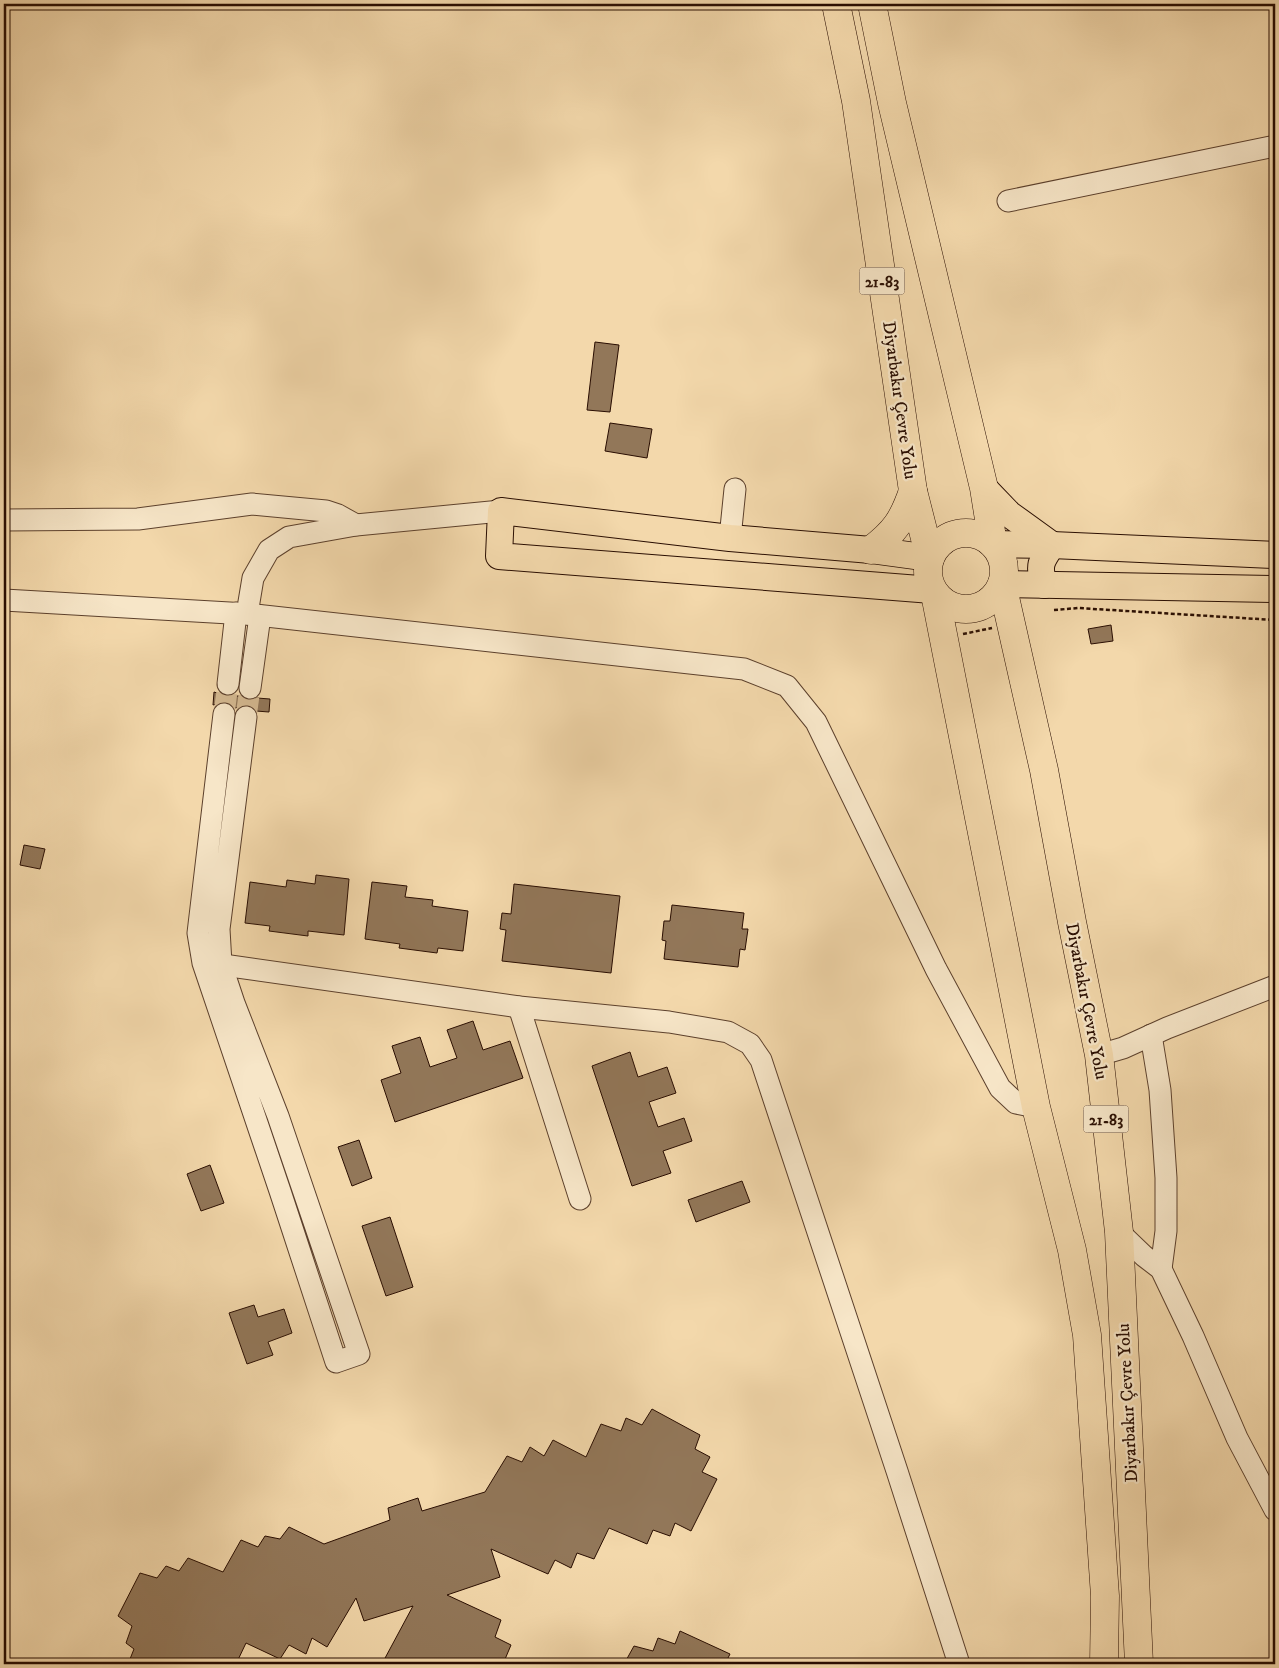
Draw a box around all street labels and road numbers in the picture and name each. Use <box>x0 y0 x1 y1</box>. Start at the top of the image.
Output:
road number: 21-83 <box>860 268 904 294</box>
street label: Diyarbakır Çevre Yolu <box>877 320 921 481</box>
street label: Diyarbakır Çevre Yolu <box>1060 921 1112 1082</box>
road number: 21-83 <box>1084 1106 1128 1132</box>
street label: Diyarbakır Çevre Yolu <box>1113 1322 1143 1483</box>

